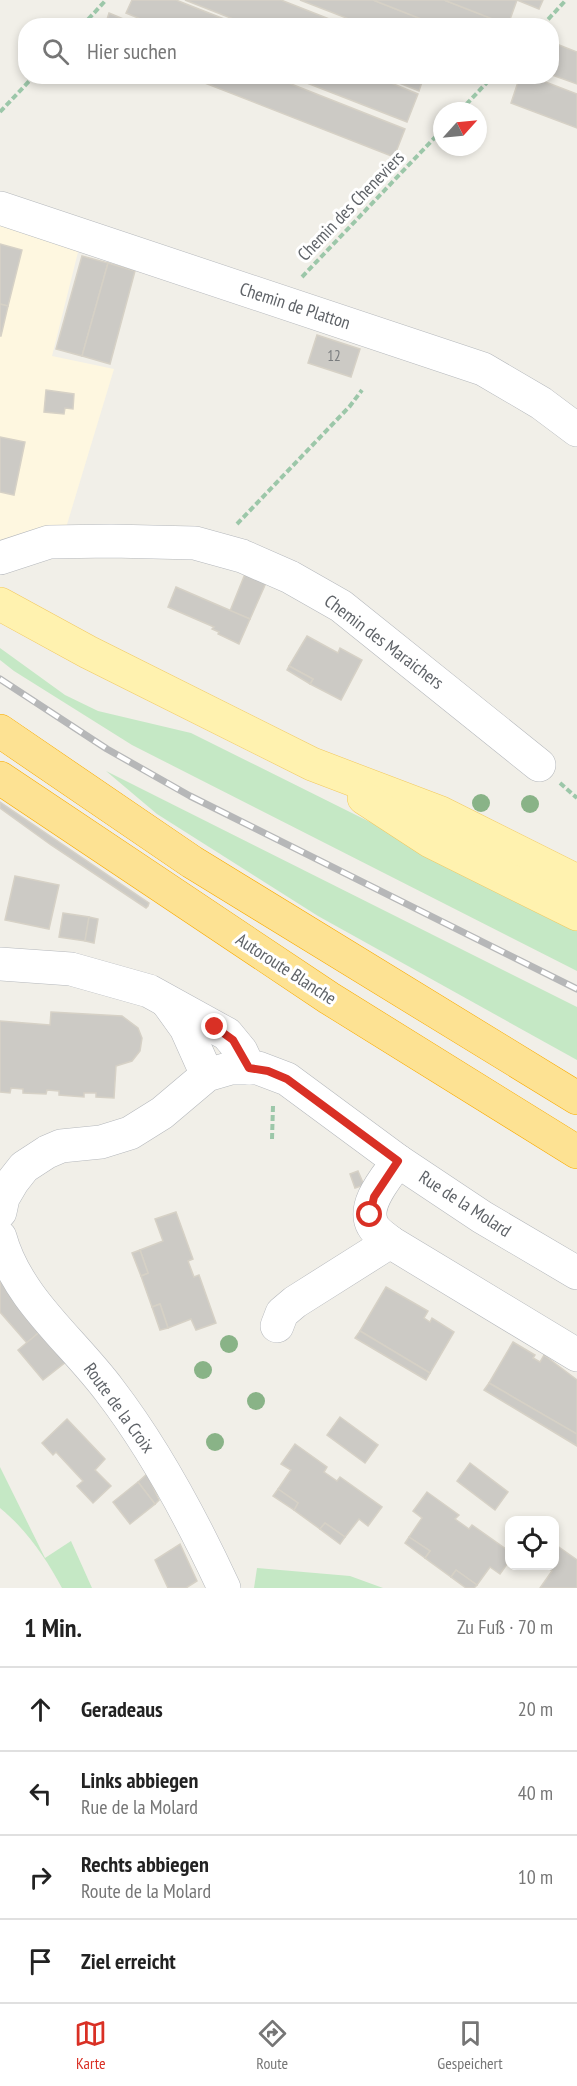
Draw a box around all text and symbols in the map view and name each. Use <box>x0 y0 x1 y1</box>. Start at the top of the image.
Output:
search box <box>18 18 559 84</box>
icon: search <box>39 35 72 68</box>
text: Hier suchen <box>87 37 177 65</box>
north arrow <box>433 102 487 156</box>
street label: Chemin des Cheneviers <box>292 146 409 265</box>
street label: Chemin de Platton <box>237 277 353 334</box>
house number: 12 <box>327 346 341 365</box>
street label: Chemin des Maraichers <box>320 589 449 694</box>
street label: Autoroute Blanche <box>232 928 341 1010</box>
route end <box>201 1013 227 1039</box>
street label: Rue de la Molard <box>415 1165 516 1242</box>
route start <box>356 1201 382 1227</box>
street label: Route de la Croix <box>79 1358 160 1458</box>
map controls <box>505 1516 559 1570</box>
button: locate <box>505 1516 559 1570</box>
text: 1 Min. <box>24 1611 82 1644</box>
text: Zu Fuß · 70 m <box>457 1614 553 1640</box>
icon: ahead <box>24 1693 57 1726</box>
text: Geradeaus <box>81 1695 163 1723</box>
text: 20 m <box>518 1696 553 1722</box>
text: Links abbiegen <box>81 1766 198 1794</box>
icon: left <box>24 1777 57 1810</box>
text: 40 m <box>518 1780 553 1806</box>
text: Rue de la Molard <box>81 1794 198 1820</box>
text: Rechts abbiegen <box>81 1850 209 1878</box>
icon: right <box>24 1861 57 1894</box>
text: 10 m <box>518 1864 553 1890</box>
text: Route de la Molard <box>81 1878 211 1904</box>
icon: arrive <box>24 1945 57 1978</box>
text: Ziel erreicht <box>81 1947 176 1975</box>
tab: Karte <box>74 2017 107 2073</box>
tab: Route <box>256 2017 289 2073</box>
tab: Gespeichert <box>437 2017 503 2073</box>

